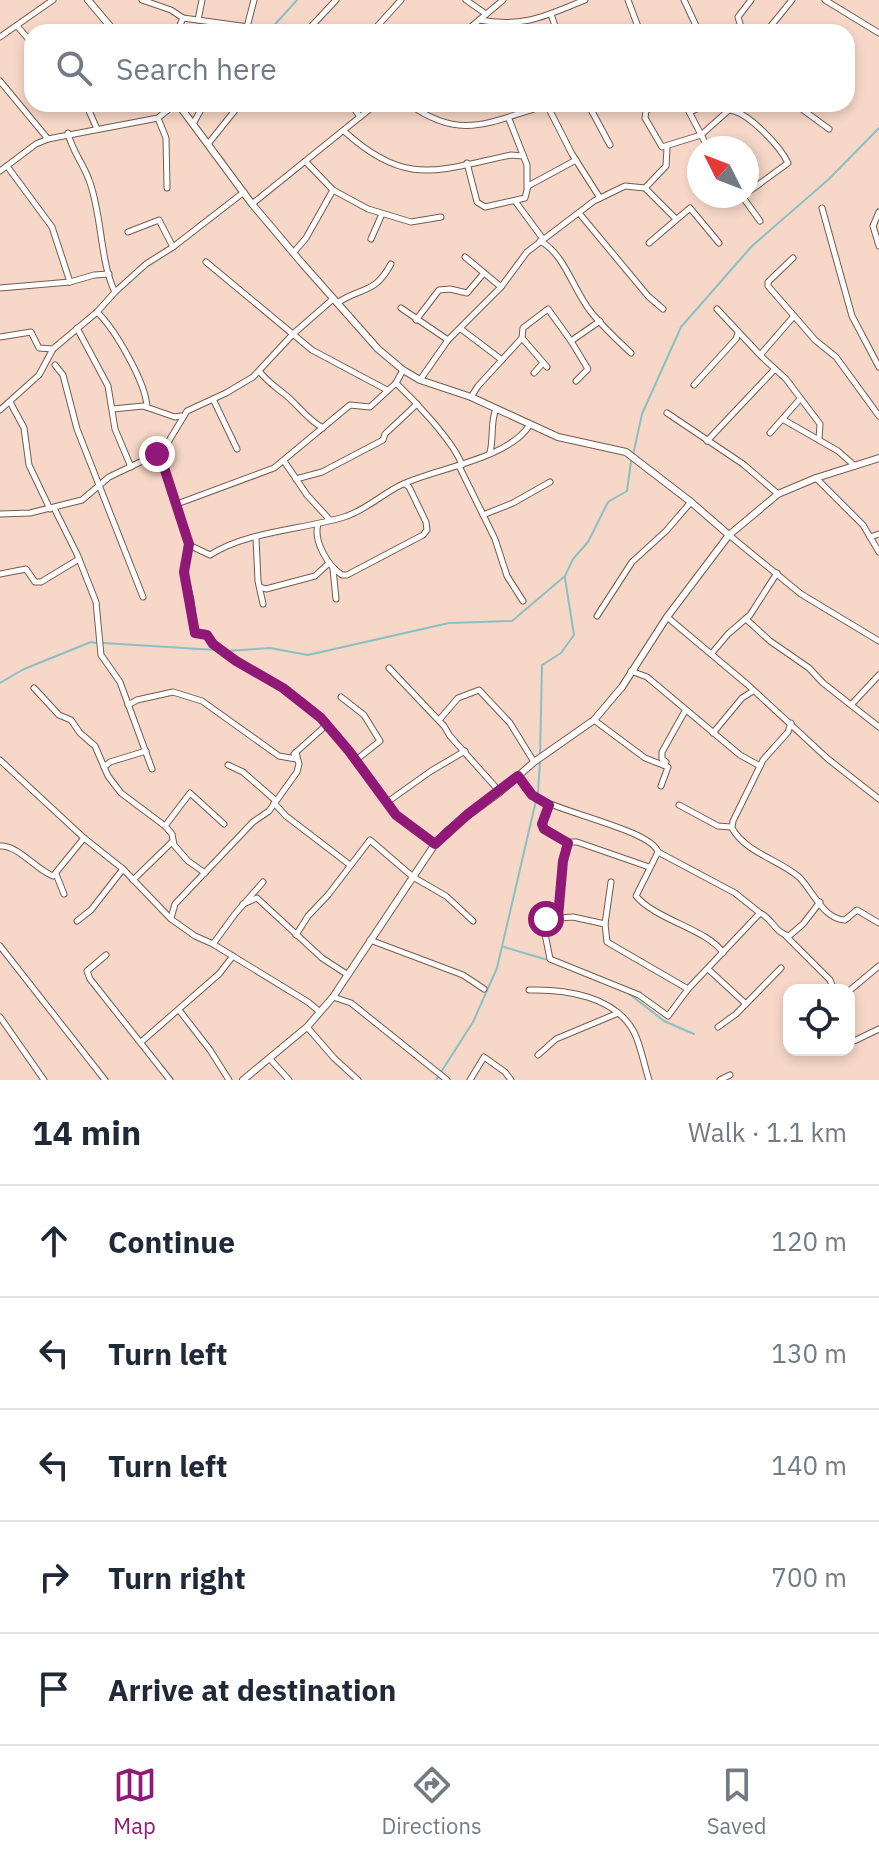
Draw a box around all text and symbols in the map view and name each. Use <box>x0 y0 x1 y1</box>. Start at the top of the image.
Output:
search box <box>24 24 855 112</box>
icon: search <box>52 46 96 90</box>
text: Search here <box>116 49 277 88</box>
north arrow <box>687 136 759 208</box>
route end <box>139 436 175 472</box>
route start <box>528 901 564 937</box>
map controls <box>783 984 855 1056</box>
button: locate <box>783 984 855 1056</box>
text: 14 min <box>32 1110 141 1154</box>
text: Walk · 1.1 km <box>688 1115 847 1149</box>
icon: ahead <box>32 1219 76 1263</box>
text: Continue <box>108 1222 235 1261</box>
text: 120 m <box>771 1224 847 1258</box>
icon: left <box>32 1331 76 1375</box>
text: Turn left <box>108 1334 227 1373</box>
text: 130 m <box>771 1336 847 1370</box>
icon: left <box>32 1443 76 1487</box>
text: Turn left <box>108 1446 227 1485</box>
text: 140 m <box>771 1448 847 1482</box>
icon: right <box>32 1555 76 1599</box>
text: Turn right <box>108 1558 246 1597</box>
text: 700 m <box>771 1560 847 1594</box>
icon: arrive <box>32 1667 76 1711</box>
text: Arrive at destination <box>108 1670 396 1709</box>
tab: Map <box>113 1763 157 1840</box>
tab: Directions <box>382 1763 482 1840</box>
tab: Saved <box>707 1763 766 1840</box>

